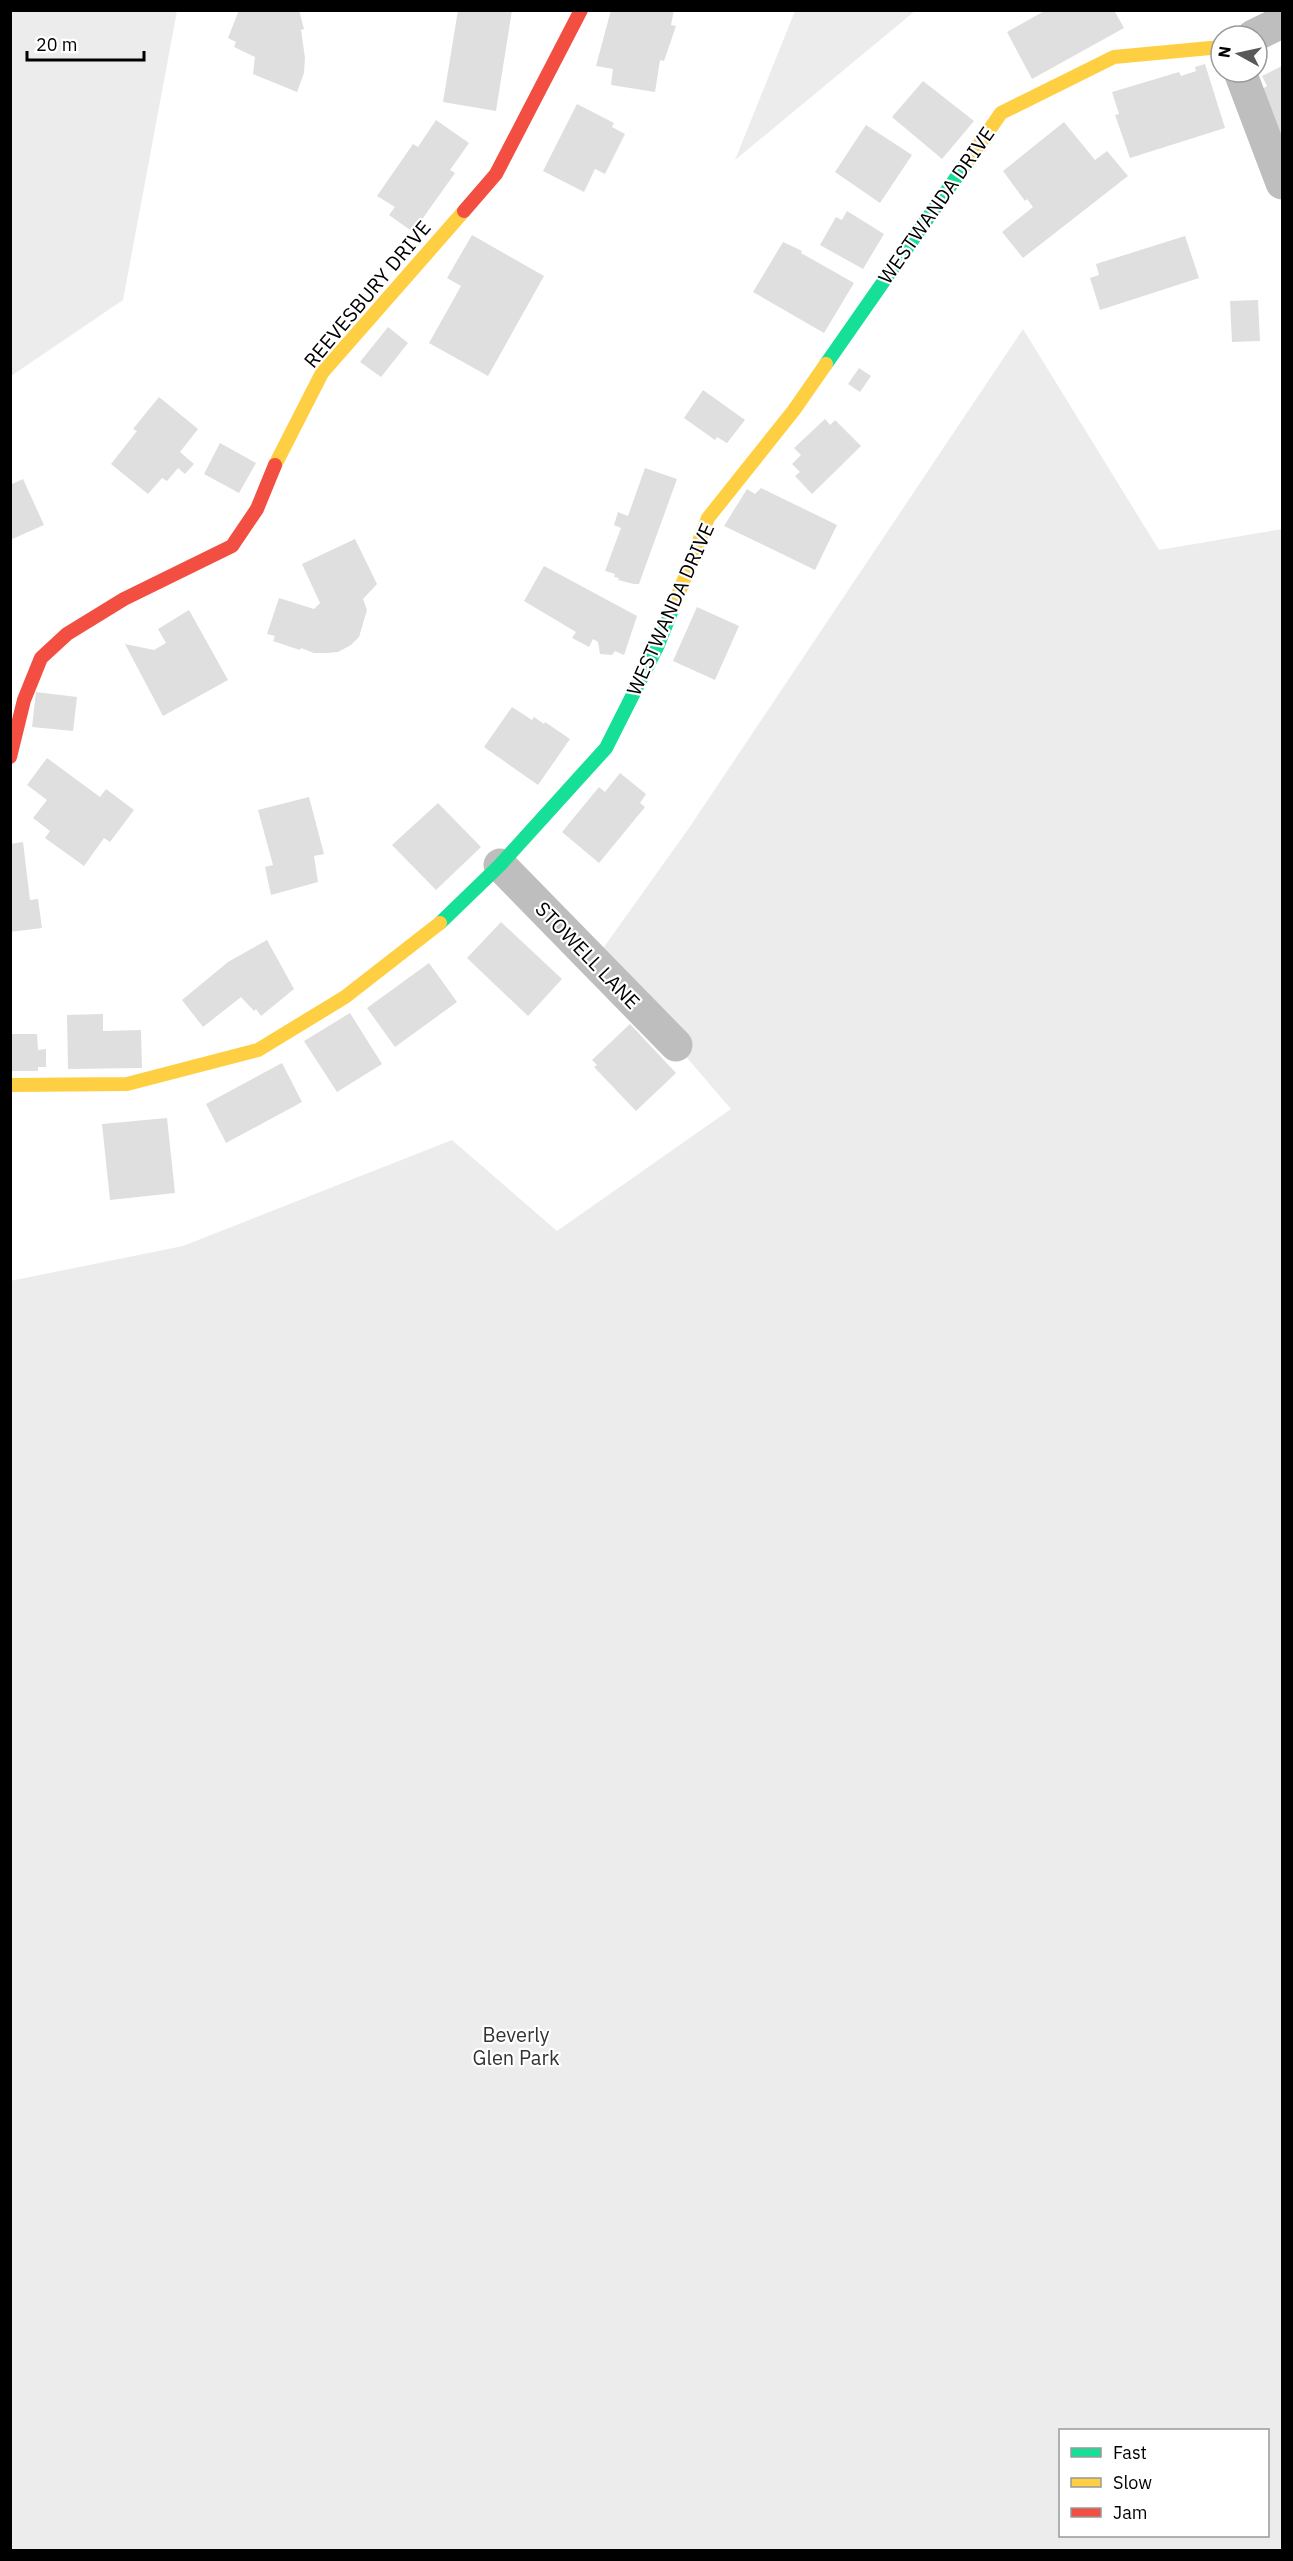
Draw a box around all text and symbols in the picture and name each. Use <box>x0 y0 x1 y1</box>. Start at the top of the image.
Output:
scale bar <box>27 24 144 62</box>
north arrow <box>1209 24 1269 84</box>
text: 20 m <box>36 33 78 56</box>
text: N <box>1213 45 1235 59</box>
street label: WESTWANDA DRIVE <box>872 121 1000 289</box>
street label: REEVESBURY DRIVE <box>297 215 437 373</box>
street label: WESTWANDA DRIVE <box>620 519 720 699</box>
street label: STOWELL LANE <box>530 895 646 1015</box>
park label: Beverly Glen Park <box>473 2021 560 2071</box>
legend <box>1059 2429 1269 2537</box>
text: Fast <box>1113 2441 1147 2464</box>
text: Slow <box>1113 2471 1152 2494</box>
text: Jam <box>1113 2501 1148 2524</box>

